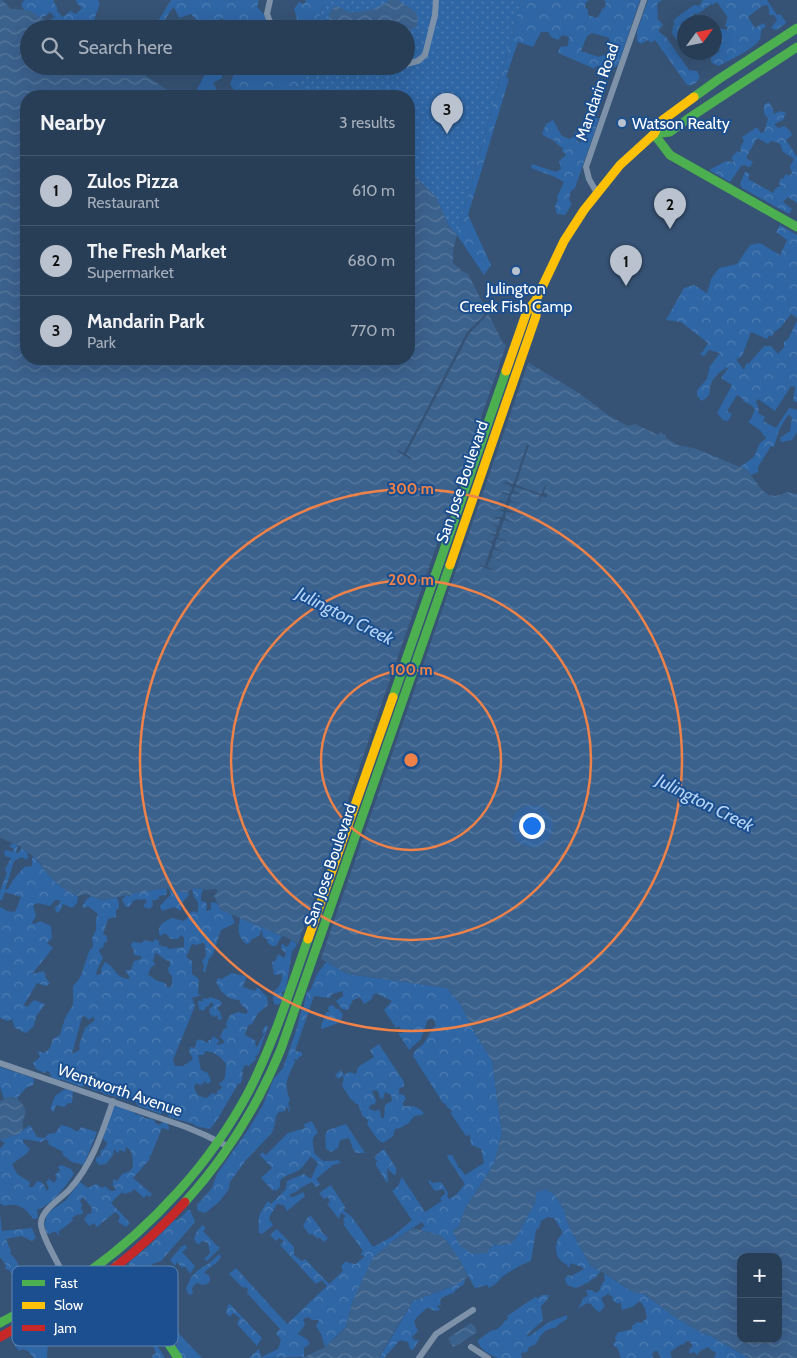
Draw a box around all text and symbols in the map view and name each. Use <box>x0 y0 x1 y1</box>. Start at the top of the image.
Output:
north arrow <box>677 15 722 60</box>
search box <box>20 20 415 75</box>
icon: search <box>38 34 66 62</box>
text: Search here <box>78 36 172 59</box>
street label: Mandarin Road <box>571 41 623 143</box>
pin: 3 <box>431 93 463 134</box>
text: Nearby <box>40 110 106 135</box>
text: 3 results <box>339 113 395 132</box>
place label: Watson Realty <box>632 114 730 133</box>
marker: Watson Realty <box>616 117 628 129</box>
text: Zulos Pizza <box>87 170 179 193</box>
text: 1 <box>53 181 59 200</box>
text: 610 m <box>352 181 395 200</box>
pin: 2 <box>654 188 686 229</box>
text: Restaurant <box>87 193 159 212</box>
text: The Fresh Market <box>87 240 227 263</box>
pin: 1 <box>610 245 642 286</box>
text: 2 <box>52 251 60 270</box>
text: 680 m <box>347 251 395 270</box>
text: Supermarket <box>87 263 174 282</box>
marker: Julington Creek Fish Camp <box>510 265 522 277</box>
place label: Julington Creek Fish Camp <box>460 279 572 316</box>
text: Mandarin Park <box>87 310 205 333</box>
text: 3 <box>52 321 60 340</box>
text: 770 m <box>350 321 395 340</box>
text: Park <box>87 333 116 352</box>
street label: San Jose Boulevard <box>432 418 492 546</box>
text: 300 m <box>388 480 434 498</box>
text: 200 m <box>388 571 434 589</box>
water label: Julington Creek <box>291 581 399 651</box>
text: 100 m <box>389 661 433 679</box>
centre of rings <box>402 751 420 769</box>
water label: Julington Creek <box>651 768 759 838</box>
street label: San Jose Boulevard <box>300 801 360 929</box>
your location <box>519 813 545 839</box>
street label: Wentworth Avenue <box>55 1060 185 1120</box>
map controls <box>737 1253 782 1343</box>
button: + <box>737 1253 782 1298</box>
legend <box>12 1266 178 1346</box>
text: Fast <box>54 1274 78 1292</box>
text: Slow <box>54 1296 83 1314</box>
button: − <box>737 1298 782 1343</box>
text: Jam <box>53 1319 76 1337</box>

